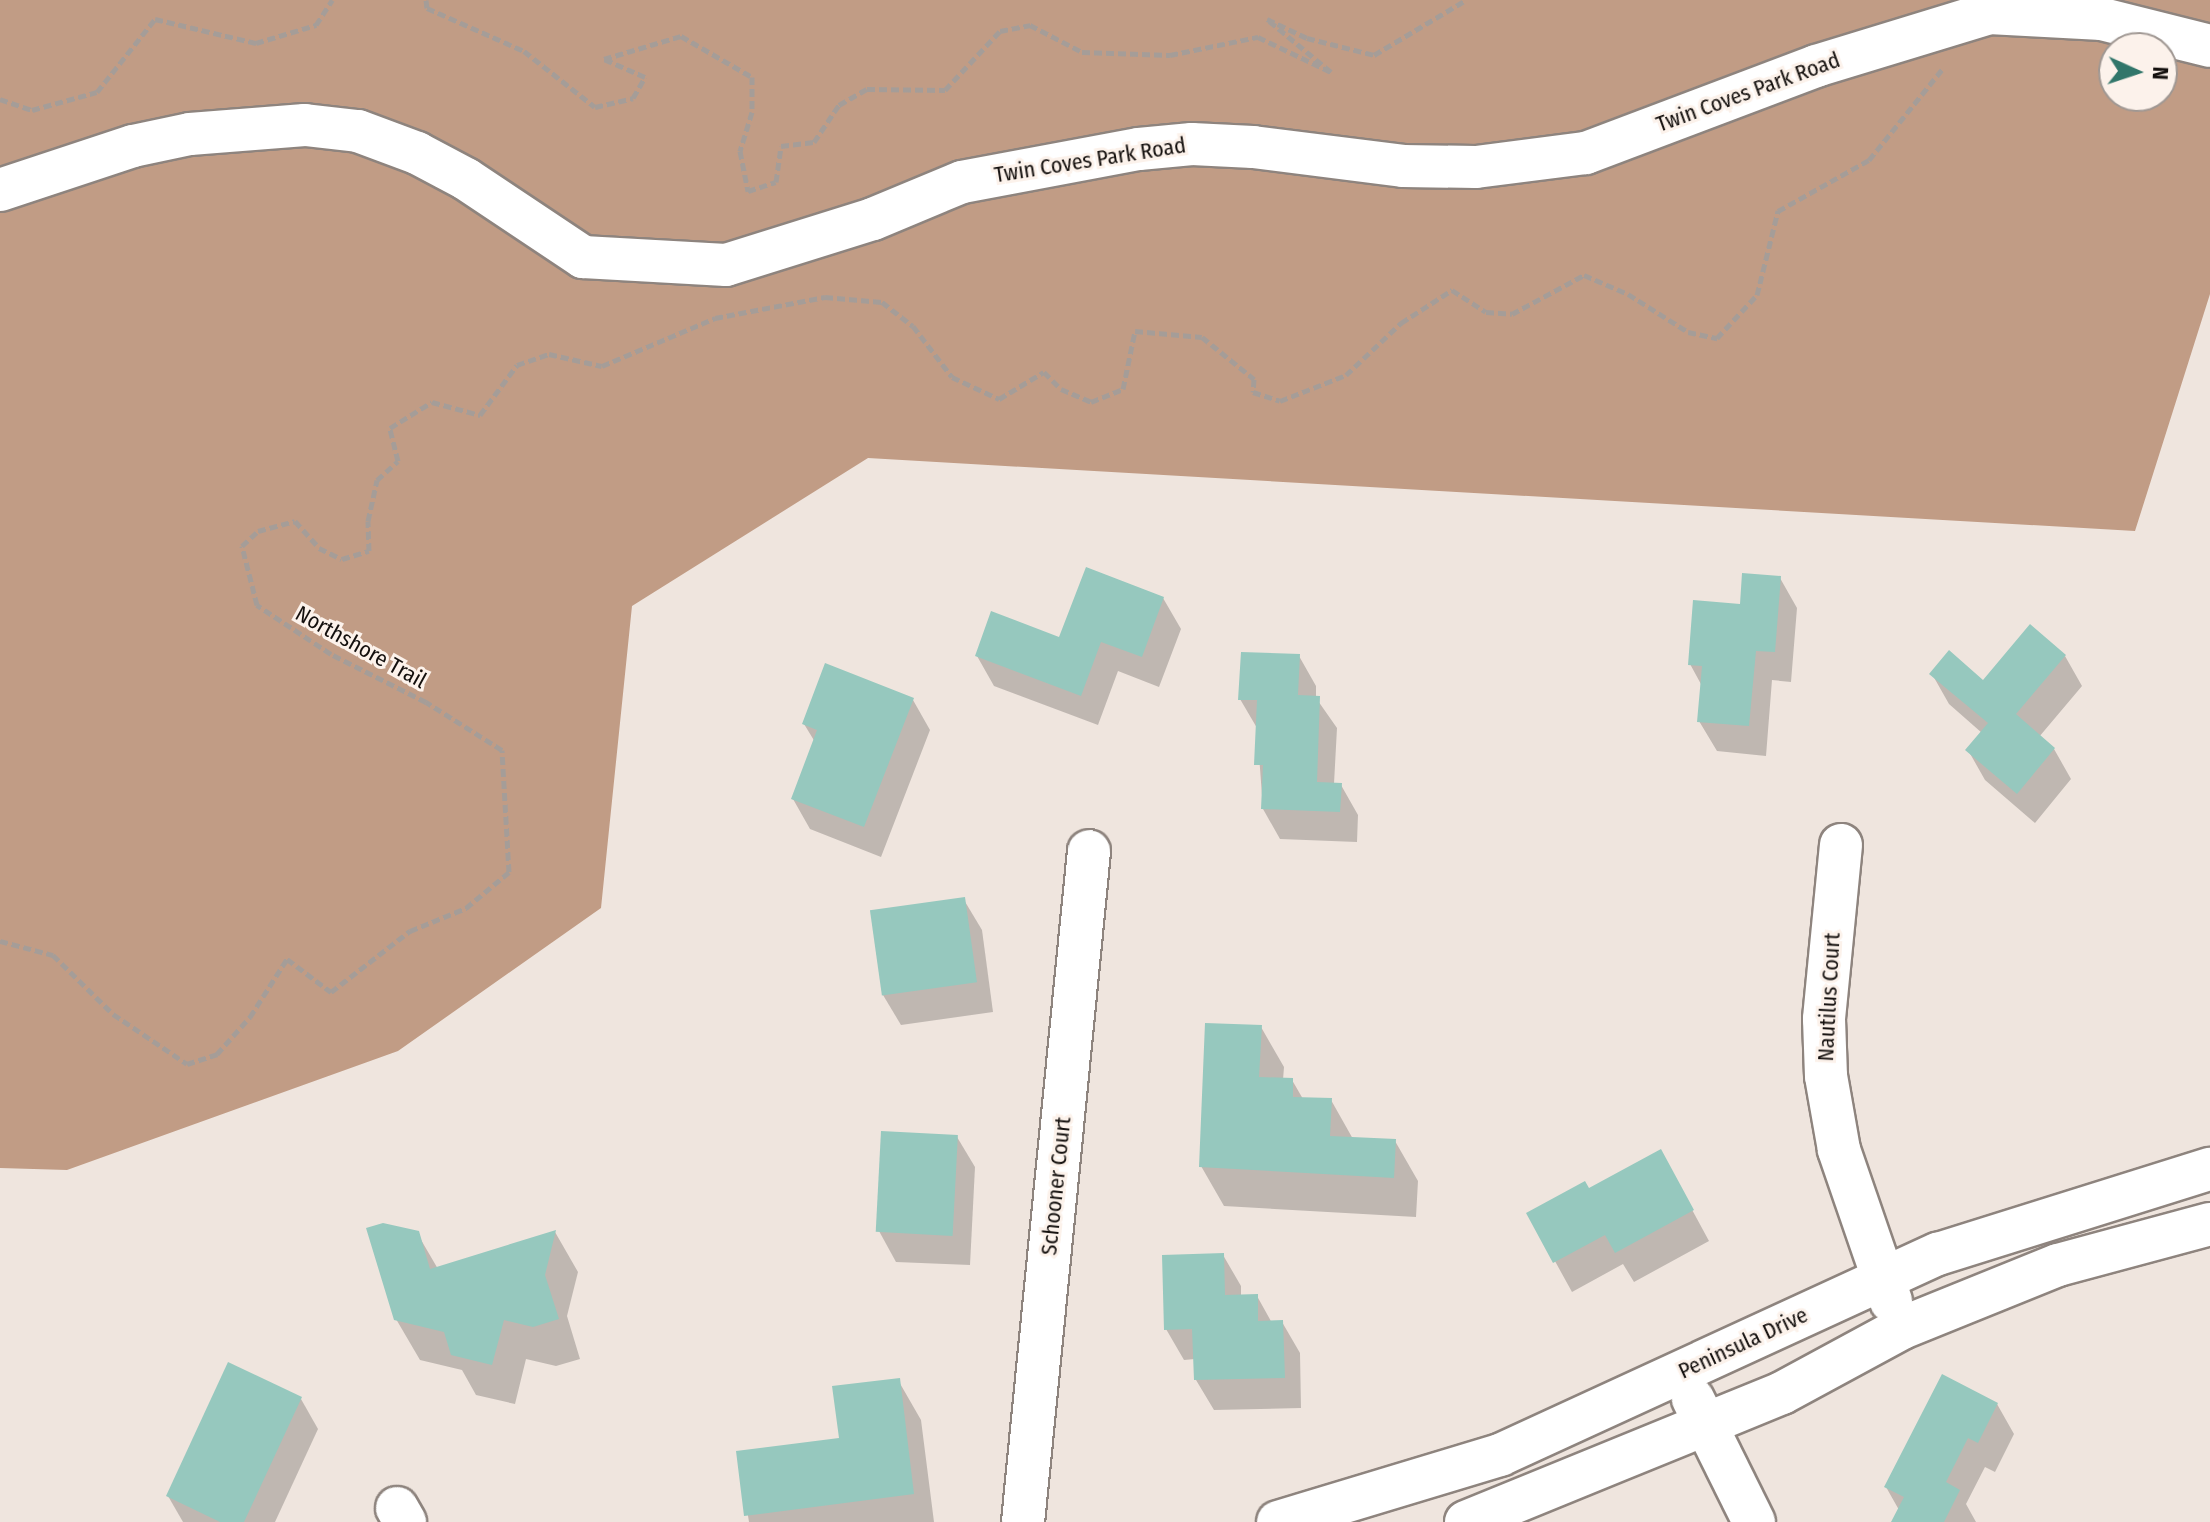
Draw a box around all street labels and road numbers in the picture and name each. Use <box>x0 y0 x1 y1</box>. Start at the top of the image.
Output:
street label: Twin Coves Park Road <box>1653 47 1843 137</box>
street label: Twin Coves Park Road <box>992 132 1188 188</box>
street label: Northshore Trail <box>291 600 431 694</box>
street label: Nautilus Court <box>1812 932 1846 1062</box>
street label: Schooner Court <box>1036 1115 1076 1257</box>
street label: Peninsula Drive <box>1674 1302 1812 1384</box>

